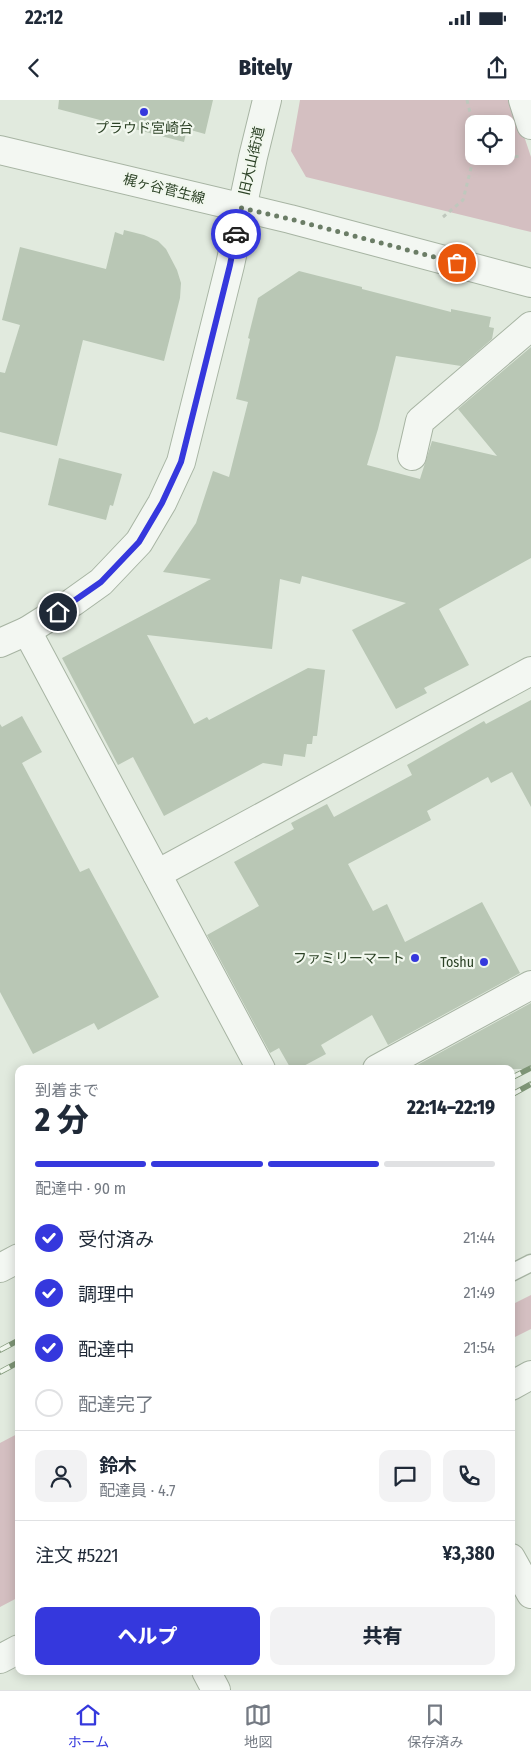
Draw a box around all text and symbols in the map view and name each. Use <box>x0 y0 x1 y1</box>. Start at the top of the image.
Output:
text: 22:12 <box>25 6 63 29</box>
icon: back <box>20 54 48 82</box>
text: Bitely <box>239 54 292 81</box>
icon: share <box>483 54 511 82</box>
marker: プラウド宮崎台 <box>138 106 150 118</box>
map controls <box>465 115 515 165</box>
button: locate <box>465 115 515 165</box>
place label: プラウド宮崎台 <box>95 120 193 137</box>
street label: 旧大山街道 <box>236 125 268 197</box>
street label: 梶ヶ谷菅生線 <box>121 171 207 207</box>
courier <box>211 209 261 259</box>
icon: car <box>222 220 250 248</box>
pin <box>436 242 478 284</box>
icon: bag <box>443 249 471 277</box>
pin <box>37 591 79 633</box>
icon: home <box>44 598 72 626</box>
place label: ファミリーマート <box>293 950 405 967</box>
marker: ファミリーマート <box>409 952 421 964</box>
place label: Toshu <box>440 954 474 971</box>
marker: Toshu <box>478 956 490 968</box>
text: 到着まで <box>35 1081 99 1100</box>
text: 22:14–22:19 <box>407 1096 495 1119</box>
text: 2 分 <box>35 1101 88 1139</box>
text: 配達中 · 90 m <box>35 1179 126 1198</box>
icon: check <box>35 1224 63 1252</box>
text: 受付済み <box>78 1228 154 1251</box>
text: 21:44 <box>463 1228 495 1247</box>
icon: check <box>35 1279 63 1307</box>
text: 調理中 <box>78 1283 135 1306</box>
text: 21:49 <box>464 1283 495 1302</box>
icon: check <box>35 1334 63 1362</box>
text: 配達中 <box>78 1338 135 1361</box>
text: 21:54 <box>464 1338 495 1357</box>
text: 配達完了 <box>78 1393 154 1416</box>
button: person <box>35 1450 87 1502</box>
button: chat <box>379 1450 431 1502</box>
button: phone <box>443 1450 495 1502</box>
text: 鈴木 <box>99 1454 137 1477</box>
text: 配達員 · 4.7 <box>99 1481 176 1500</box>
text: ¥3,380 <box>442 1542 495 1565</box>
text: 注文 #5221 <box>35 1544 119 1567</box>
button: ヘルプ <box>35 1607 260 1665</box>
button: 共有 <box>270 1607 495 1665</box>
tab: ホーム <box>68 1701 109 1751</box>
tab: 地図 <box>244 1701 272 1751</box>
tab: 保存済み <box>407 1701 463 1751</box>

